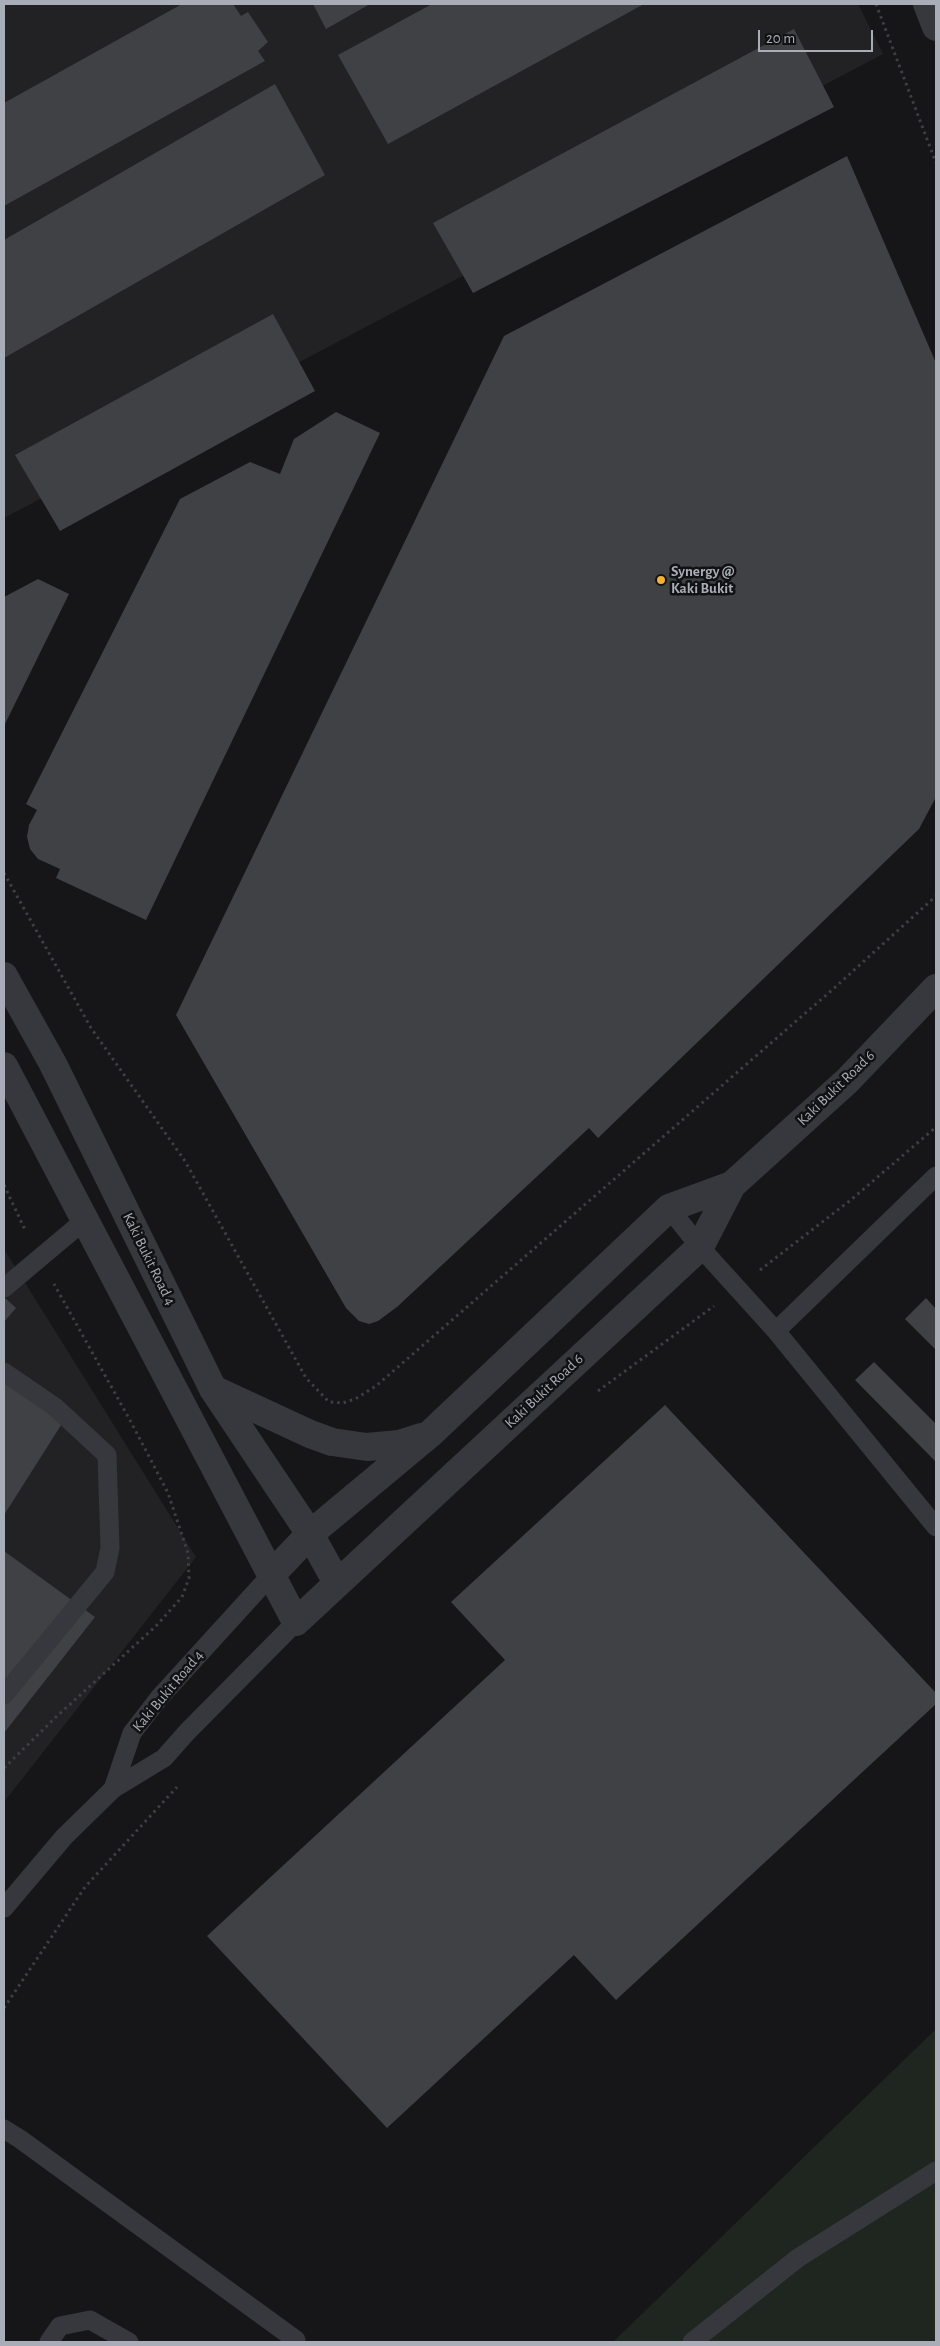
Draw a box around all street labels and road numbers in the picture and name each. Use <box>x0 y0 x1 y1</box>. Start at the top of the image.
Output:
street label: Kaki Bukit Road 6 <box>794 1047 878 1129</box>
street label: Kaki Bukit Road 4 <box>119 1210 179 1308</box>
street label: Kaki Bukit Road 6 <box>501 1350 587 1432</box>
street label: Kaki Bukit Road 4 <box>129 1647 207 1735</box>

